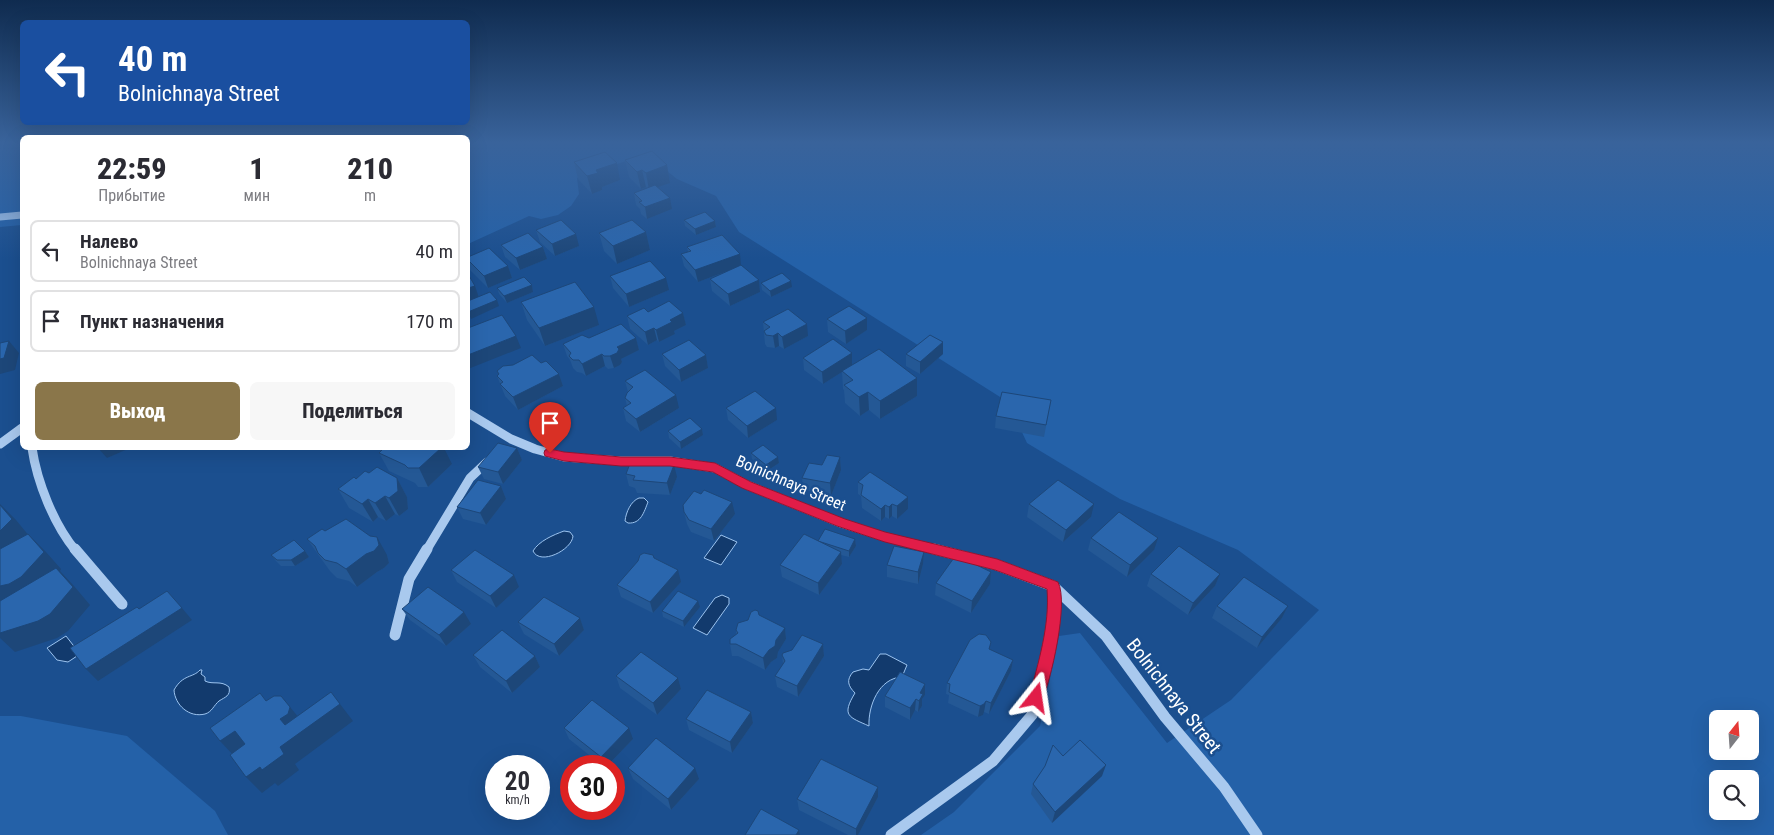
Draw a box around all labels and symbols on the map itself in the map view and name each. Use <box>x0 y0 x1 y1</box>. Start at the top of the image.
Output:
pin <box>529 402 571 453</box>
street label: Bolnichnaya Street <box>733 451 849 515</box>
street label: Bolnichnaya Street <box>1122 634 1226 758</box>
position arrow <box>1009 671 1061 723</box>
north arrow <box>1709 710 1759 760</box>
speed limit sign: 30 <box>560 755 625 820</box>

